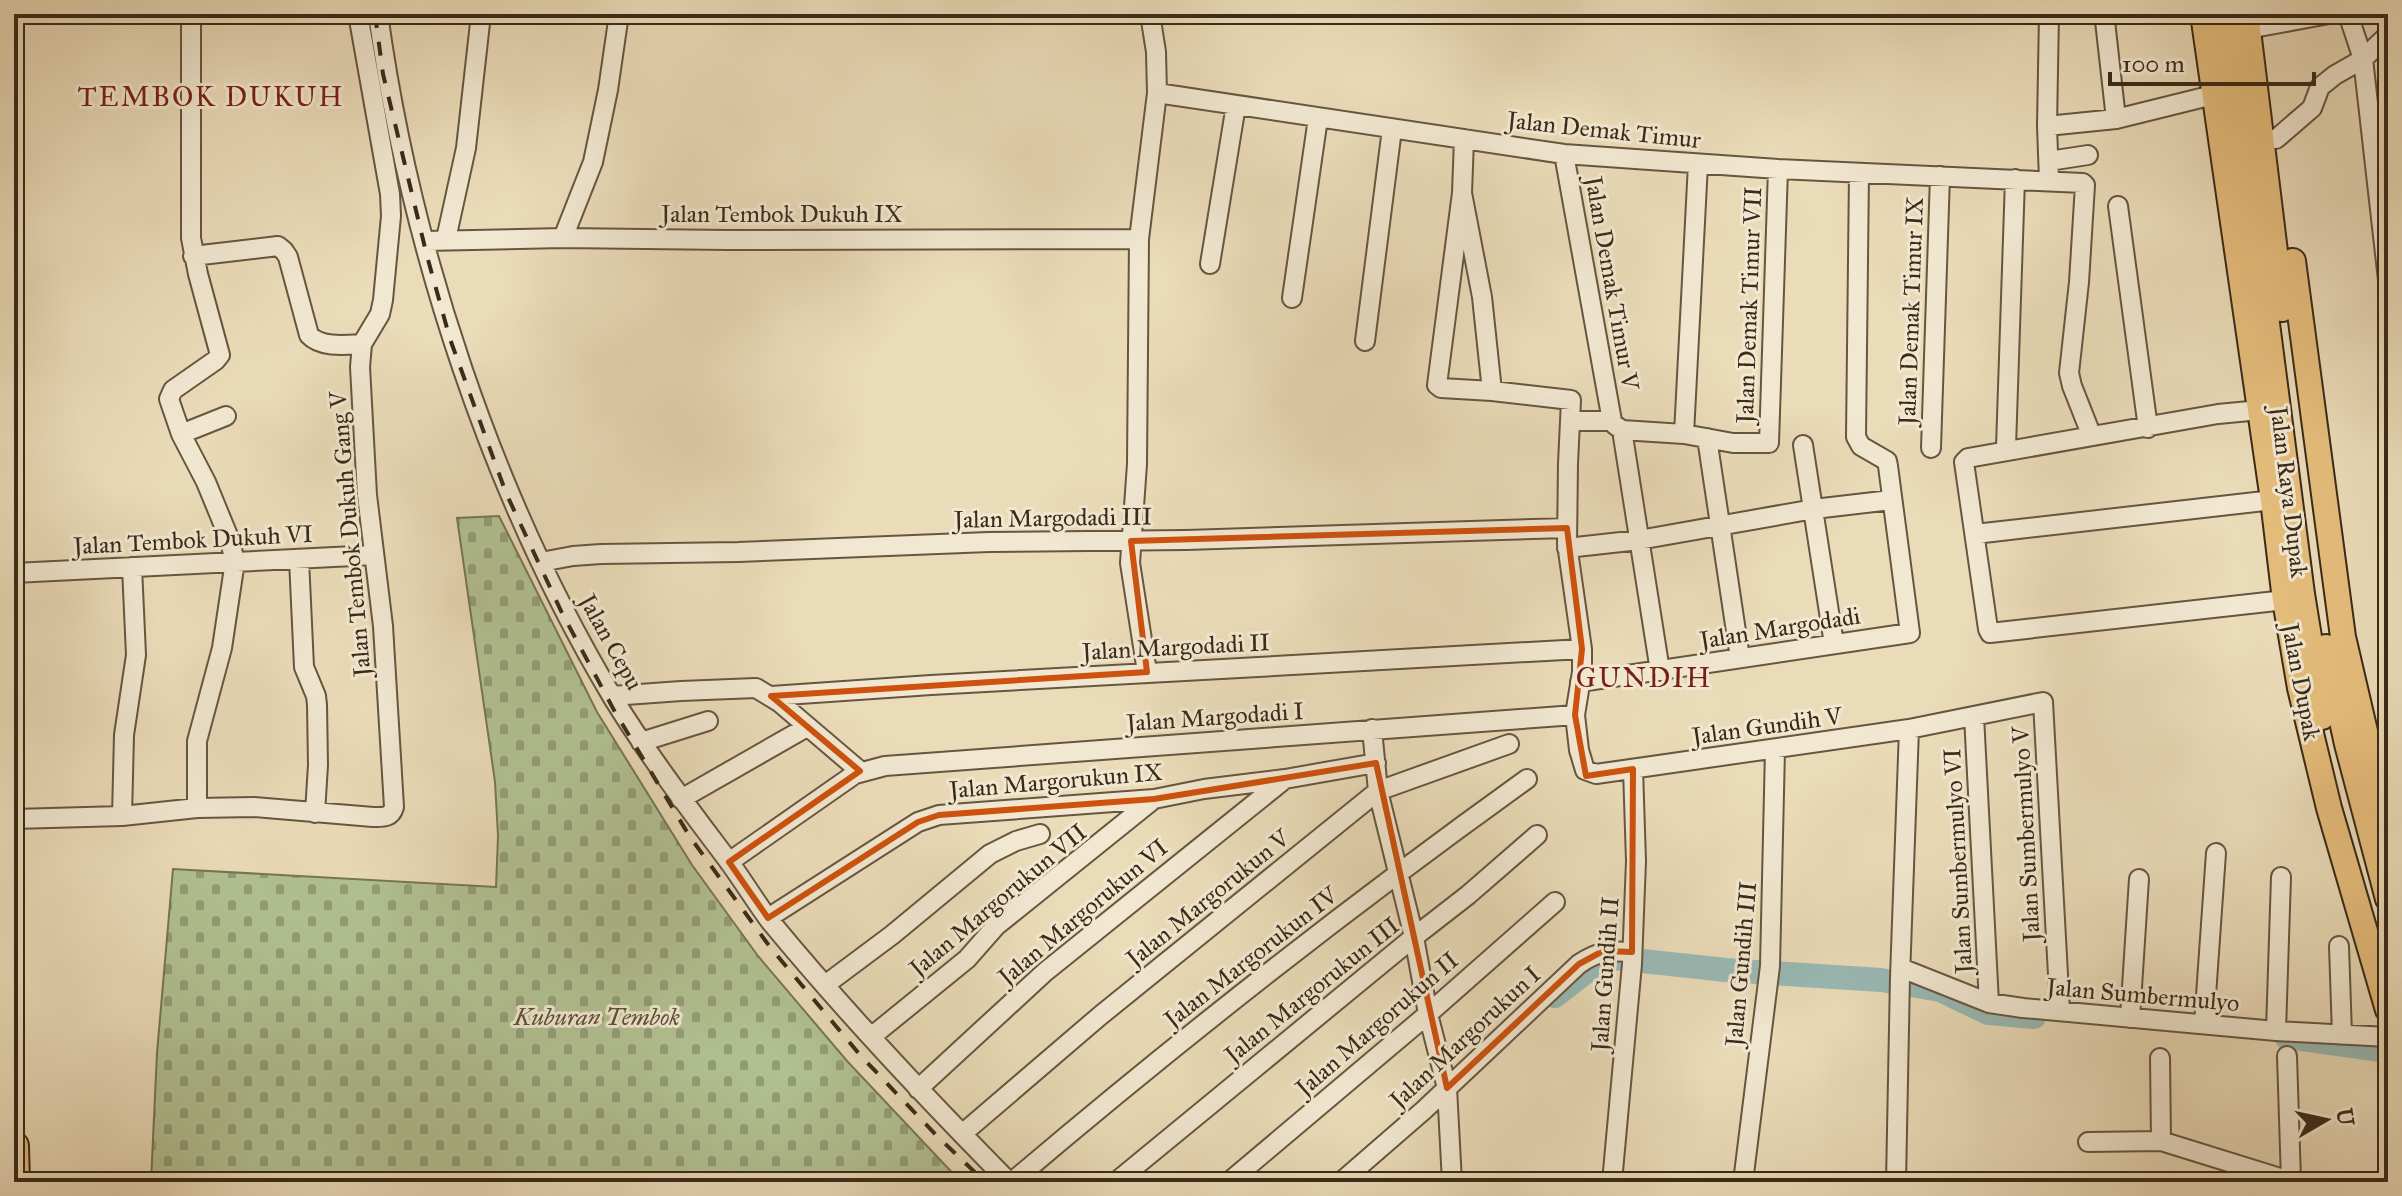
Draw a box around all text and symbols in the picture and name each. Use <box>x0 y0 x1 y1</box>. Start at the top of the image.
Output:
scale bar <box>2110 36 2314 86</box>
text: 100 m <box>2122 49 2185 79</box>
district label: TEMBOK DUKUH <box>77 79 345 114</box>
street label: Jalan Demak Timur <box>1503 105 1702 155</box>
street label: Jalan Demak Timur V <box>1578 171 1646 393</box>
street label: Jalan Demak Timur VII <box>1730 186 1768 427</box>
street label: Jalan Demak Timur IX <box>1892 196 1930 429</box>
street label: Jalan Tembok Dukuh IX <box>658 199 903 229</box>
street label: Jalan Tembok Dukuh Gang V <box>322 389 378 681</box>
street label: Jalan Raya Dupak <box>2263 402 2314 580</box>
street label: Jalan Margodadi III <box>951 501 1152 535</box>
street label: Jalan Tembok Dukuh VI <box>69 519 314 561</box>
street label: Jalan Cepu <box>571 586 650 695</box>
street label: Jalan Margodadi <box>1695 600 1863 656</box>
street label: Jalan Dupak <box>2274 618 2327 744</box>
street label: Jalan Margodadi II <box>1078 627 1271 667</box>
district label: GUNDIH <box>1576 660 1712 695</box>
street label: Jalan Margodadi I <box>1122 696 1305 738</box>
street label: Jalan Gundih V <box>1687 700 1845 752</box>
street label: Jalan Sumbermulyo V <box>2005 724 2047 945</box>
street label: Jalan Sumbermulyo VI <box>1937 748 1979 977</box>
street label: Jalan Margorukun IX <box>945 757 1164 806</box>
street label: Jalan Margorukun VII <box>903 817 1093 983</box>
street label: Jalan Margorukun V <box>1118 822 1297 975</box>
street label: Jalan Margorukun VI <box>992 833 1174 991</box>
street label: Jalan Margorukun IV <box>1156 879 1345 1036</box>
street label: Jalan Gundih III <box>1719 880 1763 1051</box>
street label: Jalan Gundih II <box>1584 896 1625 1055</box>
street label: Jalan Margorukun III <box>1219 911 1405 1069</box>
street label: Jalan Margorukun II <box>1381 959 1547 1117</box>
street label: Jalan Margorukun I <box>1384 960 1546 1114</box>
street label: Jalan Sumbermulyo <box>2042 971 2241 1018</box>
park label: Kuburan Tembok <box>513 1002 680 1032</box>
north arrow <box>2286 1080 2366 1160</box>
text: U <box>2331 1106 2360 1128</box>

